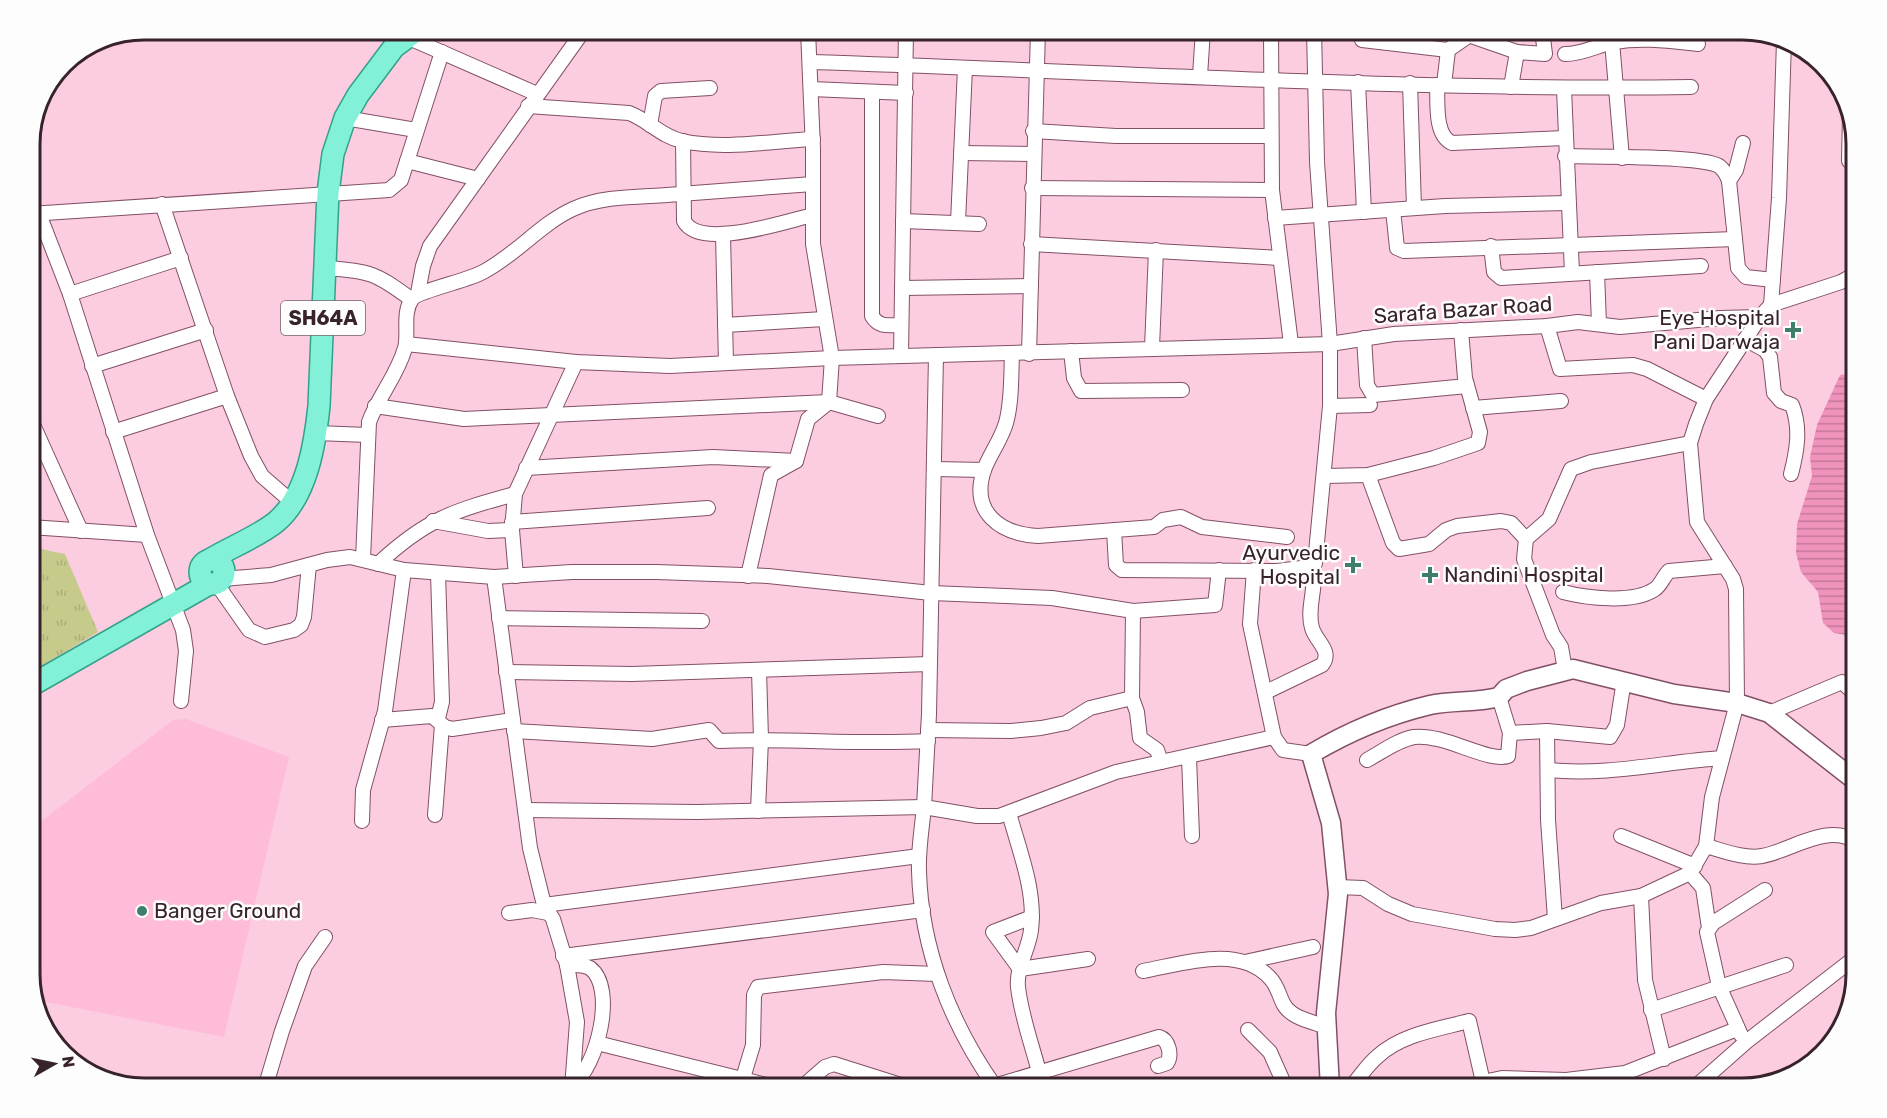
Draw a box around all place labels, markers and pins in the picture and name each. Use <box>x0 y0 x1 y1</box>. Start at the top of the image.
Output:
place label: Eye Hospital Pani Darwaja <box>1653 305 1780 354</box>
marker: Eye Hospital Pani Darwaja <box>1784 321 1802 339</box>
place label: Ayurvedic Hospital <box>1242 540 1340 589</box>
marker: Ayurvedic Hospital <box>1344 556 1362 574</box>
place label: Nandini Hospital <box>1444 562 1604 587</box>
marker: Nandini Hospital <box>1421 566 1439 584</box>
place label: Banger Ground <box>154 898 301 923</box>
marker: Banger Ground <box>135 904 149 918</box>

